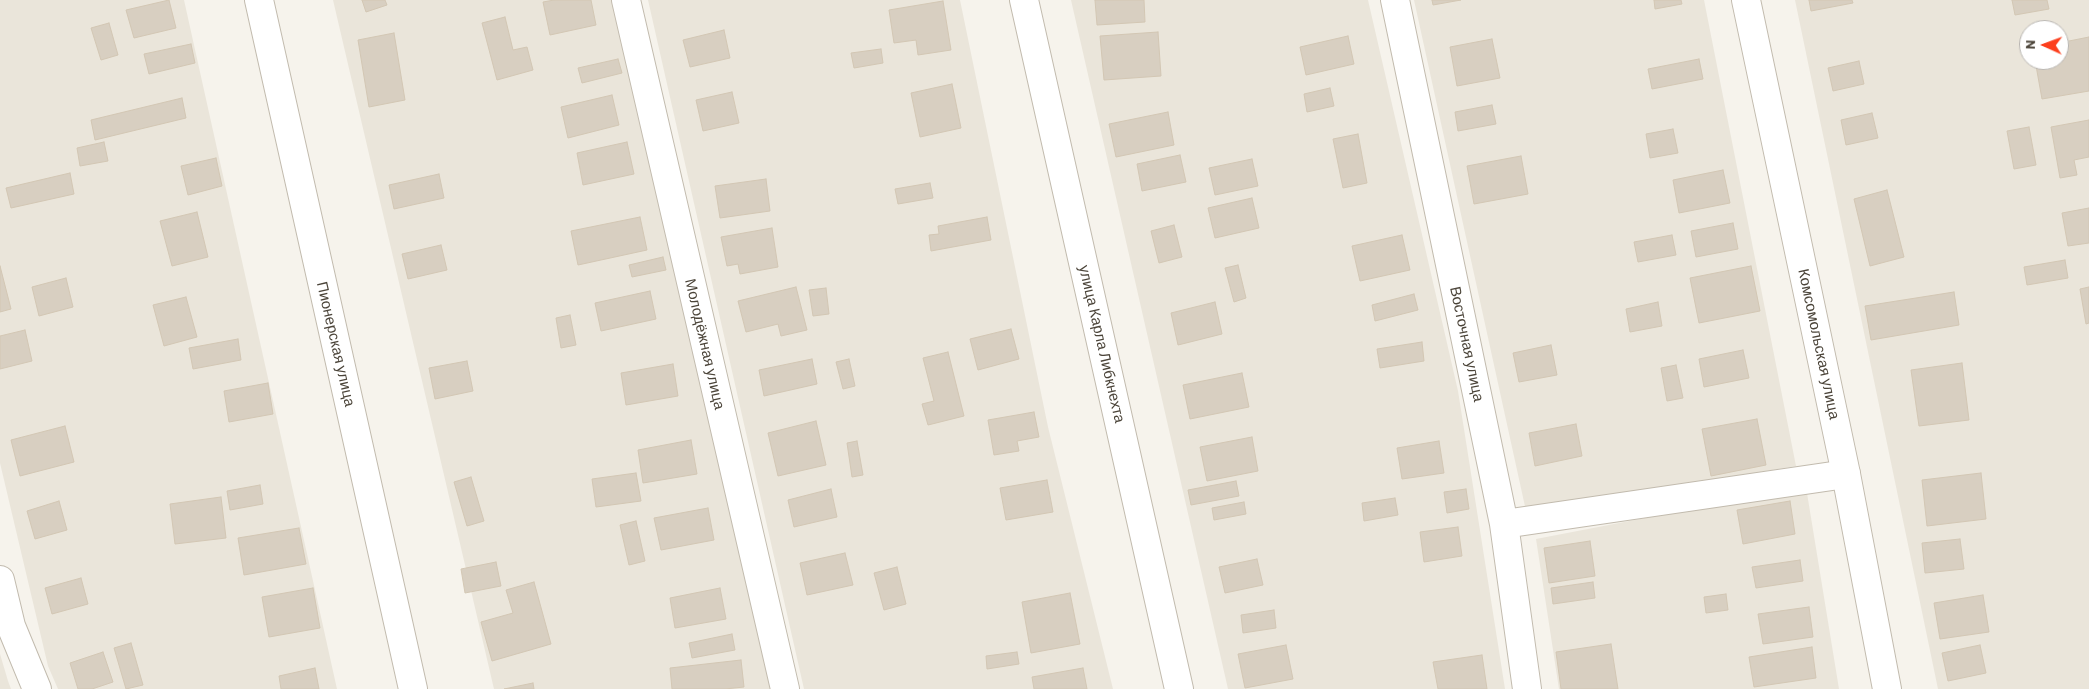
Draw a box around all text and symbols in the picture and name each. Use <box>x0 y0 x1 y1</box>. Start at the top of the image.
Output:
north arrow <box>2019 20 2069 70</box>
text: N <box>2021 40 2038 49</box>
street label: улица Карла Либкнехта <box>1075 263 1129 425</box>
street label: Комсомольская улица <box>1794 267 1844 421</box>
street label: Молодёжная улица <box>681 277 729 411</box>
street label: Пионерская улица <box>313 280 359 408</box>
street label: Восточная улица <box>1446 285 1488 403</box>

